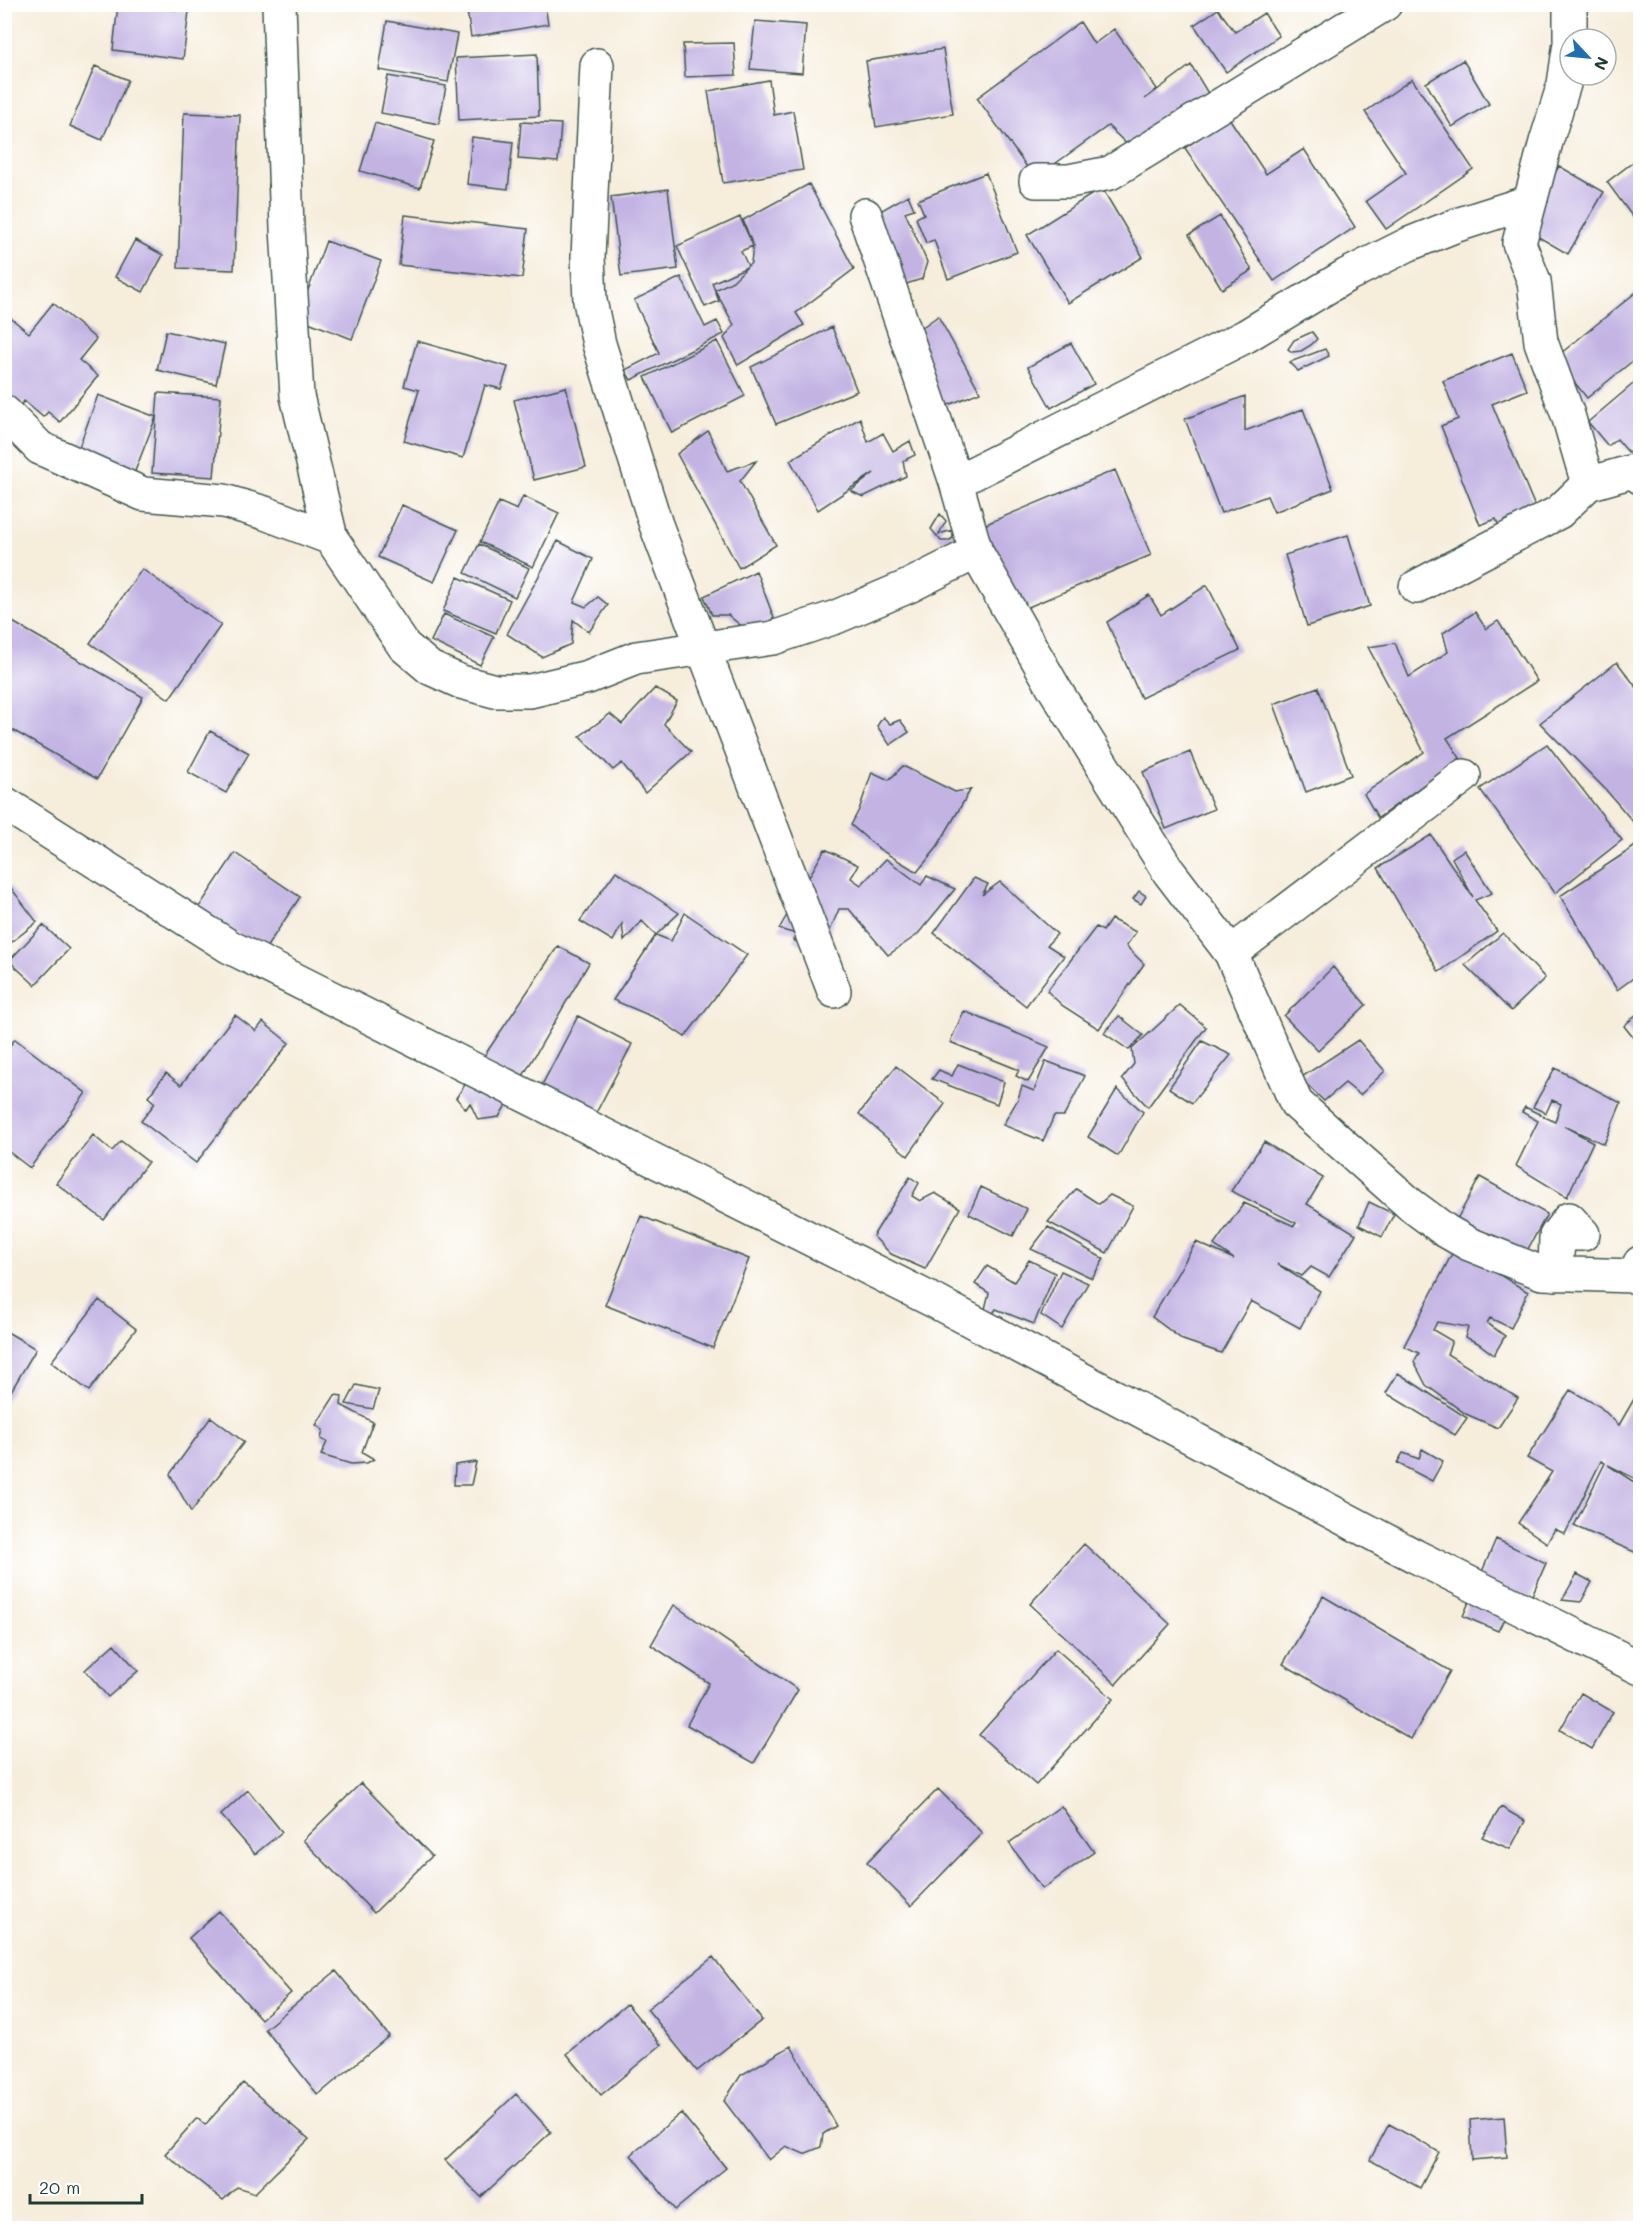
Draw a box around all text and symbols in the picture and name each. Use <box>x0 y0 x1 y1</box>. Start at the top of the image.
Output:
north arrow <box>1558 27 1618 87</box>
text: N <box>1590 54 1614 74</box>
scale bar <box>30 2167 142 2205</box>
text: 20 m <box>39 2175 80 2199</box>

